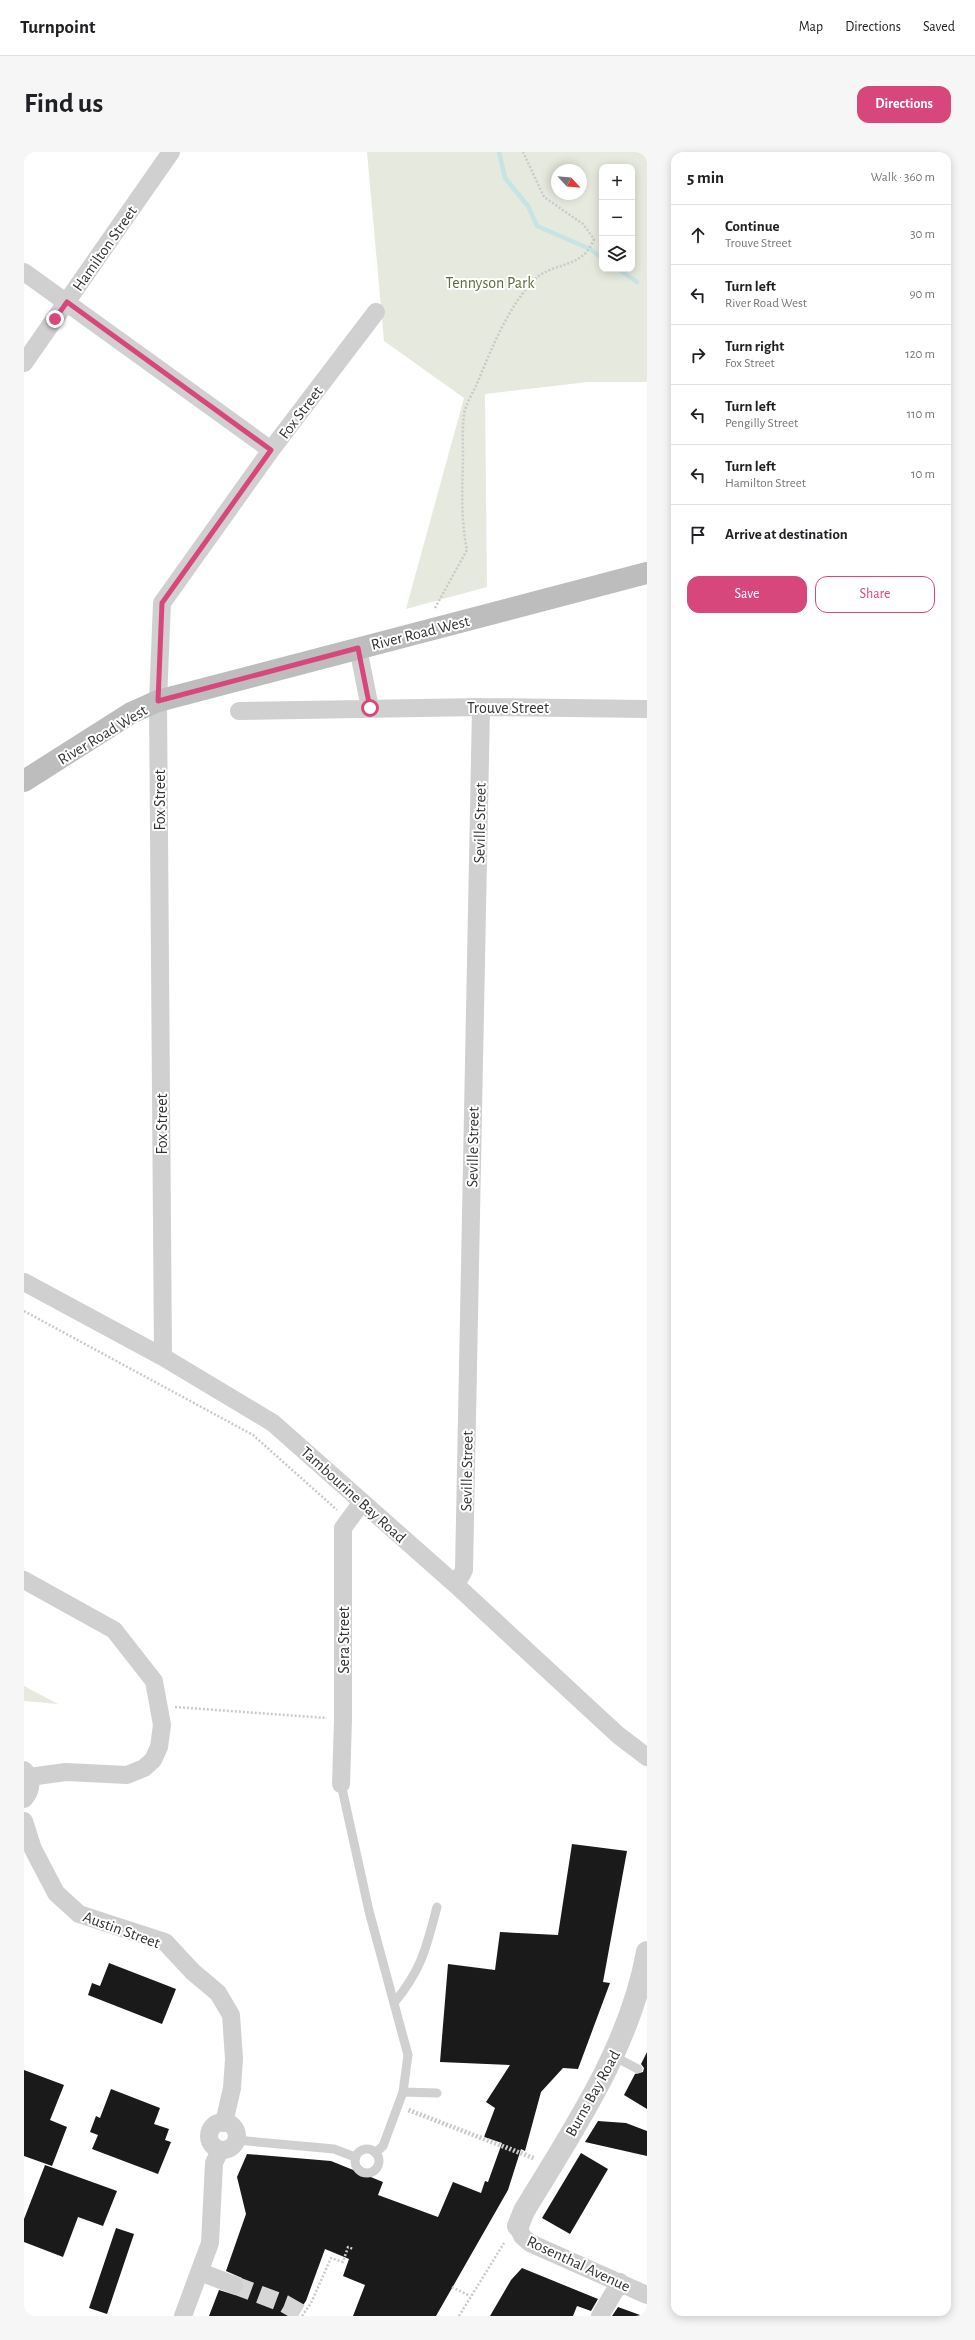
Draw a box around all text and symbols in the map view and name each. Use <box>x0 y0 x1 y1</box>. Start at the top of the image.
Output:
text: Turnpoint <box>20 18 95 37</box>
text: Map <box>799 20 823 34</box>
text: Directions <box>845 20 901 34</box>
text: Saved <box>923 20 955 34</box>
button: Directions <box>857 86 951 123</box>
text: Find us <box>24 90 103 118</box>
north arrow <box>551 164 587 200</box>
map controls <box>599 164 635 272</box>
button: + <box>599 164 635 200</box>
text: 5 min <box>687 169 724 186</box>
text: Walk · 360 m <box>871 171 935 184</box>
button: − <box>599 200 635 236</box>
street label: Hamilton Street <box>70 203 140 294</box>
text: Continue <box>725 219 780 234</box>
icon: ahead <box>687 224 709 246</box>
text: 30 m <box>910 228 935 241</box>
button: layers <box>599 236 635 272</box>
text: Trouve Street <box>725 237 792 250</box>
park label: Tennyson Park <box>445 275 535 292</box>
text: Turn left <box>725 279 776 294</box>
icon: left <box>687 284 709 306</box>
text: 90 m <box>909 288 935 301</box>
text: River Road West <box>725 297 807 310</box>
route end <box>46 310 64 328</box>
text: Turn right <box>725 339 784 354</box>
icon: right <box>687 344 709 366</box>
text: 120 m <box>905 348 935 361</box>
text: Fox Street <box>725 357 775 370</box>
street label: Fox Street <box>276 383 326 442</box>
text: Turn left <box>725 399 776 414</box>
icon: left <box>687 404 709 426</box>
text: 110 m <box>907 408 935 421</box>
text: Pengilly Street <box>725 417 798 430</box>
text: Turn left <box>725 459 776 474</box>
icon: left <box>687 464 709 486</box>
text: 10 m <box>911 468 935 481</box>
text: Hamilton Street <box>725 477 806 490</box>
icon: arrive <box>687 524 709 546</box>
text: Arrive at destination <box>725 527 848 542</box>
button: Save <box>687 576 807 613</box>
button: Share <box>815 576 935 613</box>
street label: River Road West <box>369 613 471 653</box>
route start <box>361 699 379 717</box>
street label: Trouve Street <box>467 700 549 716</box>
street label: River Road West <box>55 702 150 768</box>
street label: Fox Street <box>152 769 168 831</box>
street label: Seville Street <box>471 782 489 864</box>
street label: Fox Street <box>154 1093 170 1155</box>
street label: Seville Street <box>464 1106 482 1188</box>
street label: Seville Street <box>458 1430 476 1512</box>
street label: Tambourine Bay Road <box>297 1444 409 1547</box>
street label: Sera Street <box>336 1606 352 1674</box>
street label: Austin Street <box>81 1909 162 1951</box>
street label: Burns Bay Road <box>563 2048 624 2140</box>
street label: Rosenthal Avenue <box>525 2233 633 2295</box>

